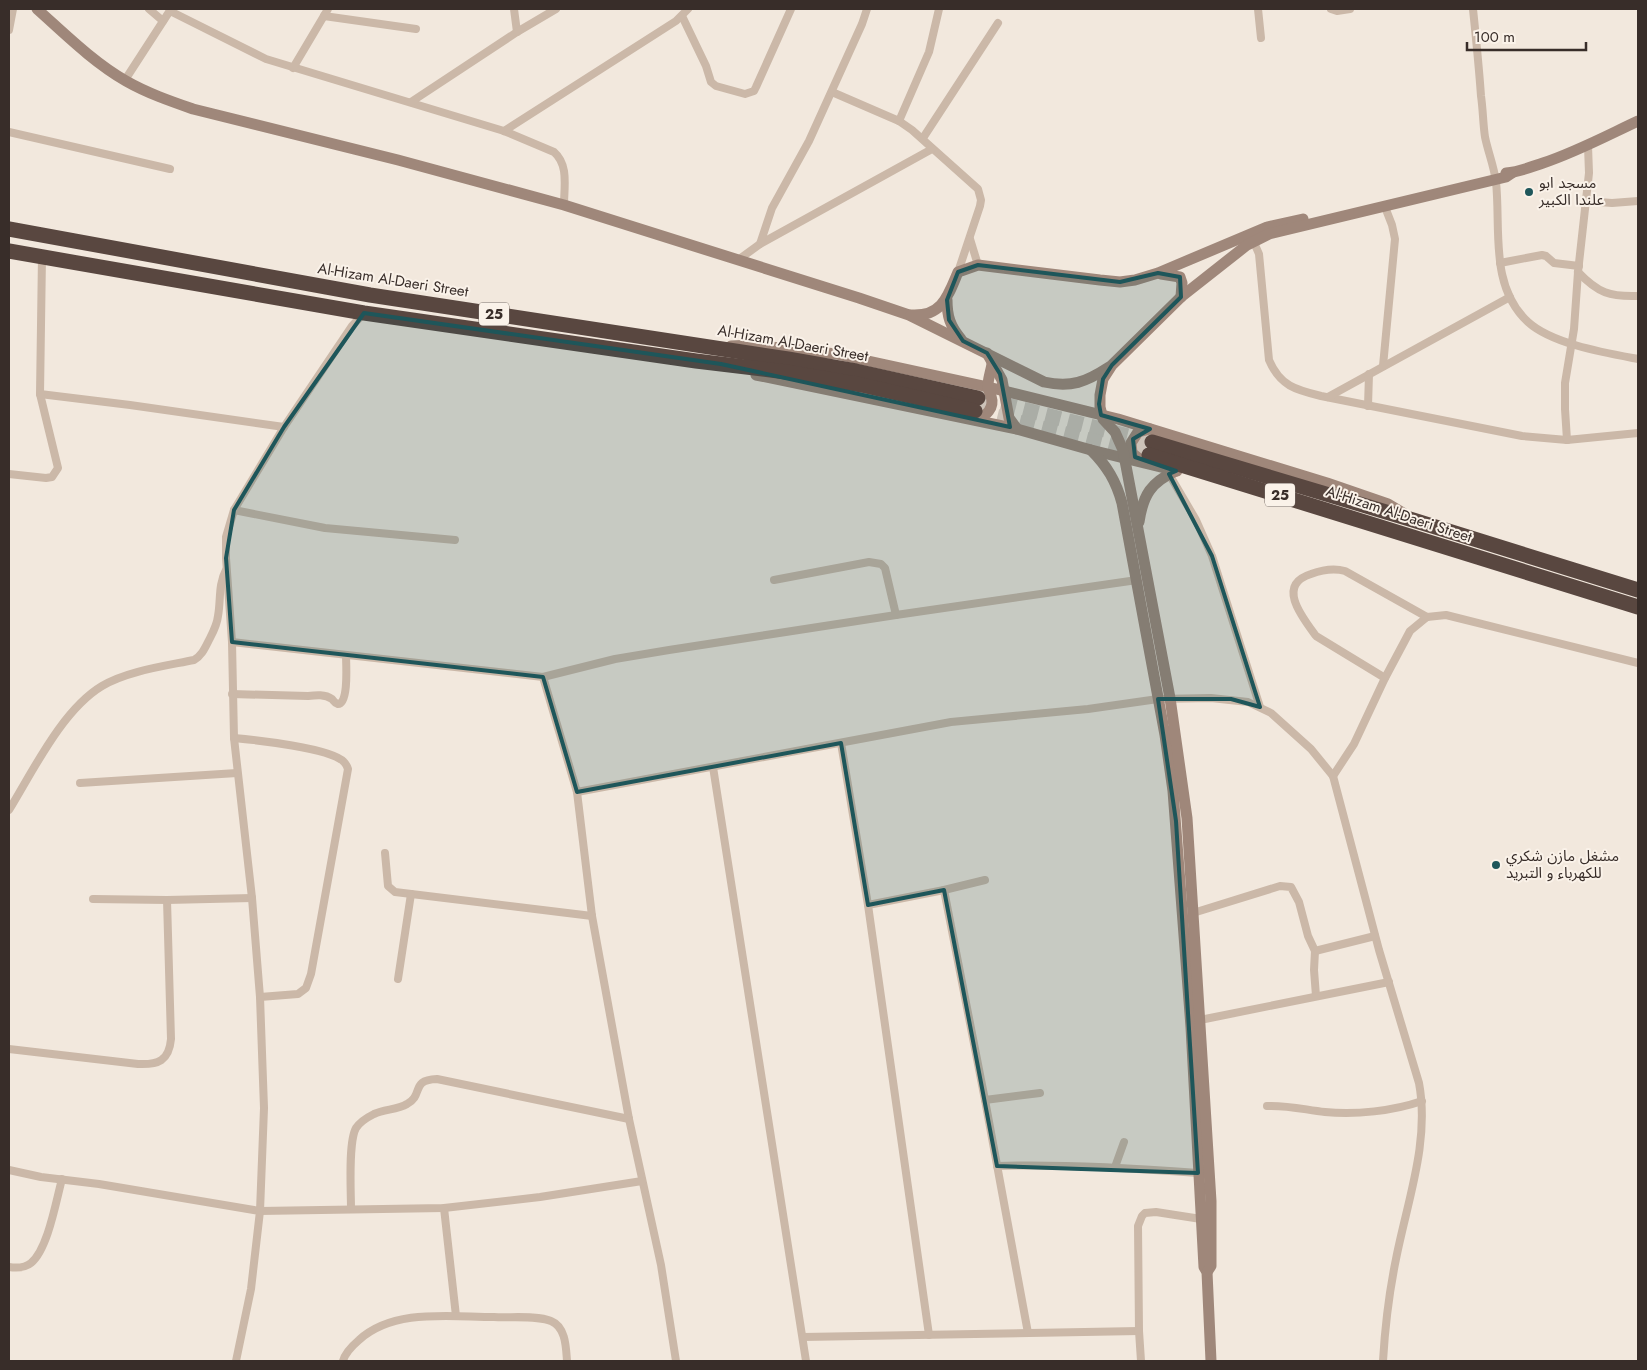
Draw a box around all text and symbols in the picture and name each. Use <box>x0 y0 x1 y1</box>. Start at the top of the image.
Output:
scale bar <box>1467 20 1586 52</box>
text: 100 m <box>1474 26 1515 48</box>
place label: مسجد ابو علندا الكبير <box>1538 172 1604 211</box>
marker: مسجد ابو علندا الكبير <box>1523 186 1535 198</box>
street label: Al-Hizam Al-Daeri Street <box>316 257 470 303</box>
road number: 25 <box>479 302 509 326</box>
street label: Al-Hizam Al-Daeri Street <box>716 319 870 367</box>
street label: Al-Hizam Al-Daeri Street <box>1323 480 1475 548</box>
road number: 25 <box>1265 484 1295 506</box>
place label: مشغل مازن شكري للكهرباء و التبريد <box>1506 845 1619 884</box>
marker: مشغل مازن شكري للكهرباء و التبريد <box>1490 859 1502 871</box>

